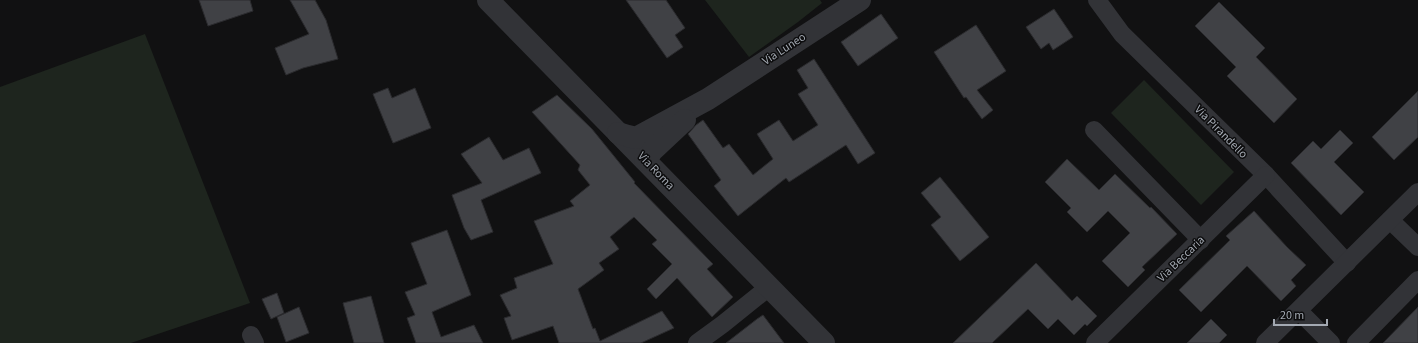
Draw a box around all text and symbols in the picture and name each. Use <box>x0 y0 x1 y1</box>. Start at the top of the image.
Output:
street label: Via Luneo <box>759 29 809 69</box>
street label: Via Pirandello <box>1191 102 1251 162</box>
street label: Via Roma <box>634 148 678 194</box>
street label: Via Beccaria <box>1153 232 1209 286</box>
scale bar <box>1274 301 1327 327</box>
text: 20 m <box>1280 307 1304 324</box>

